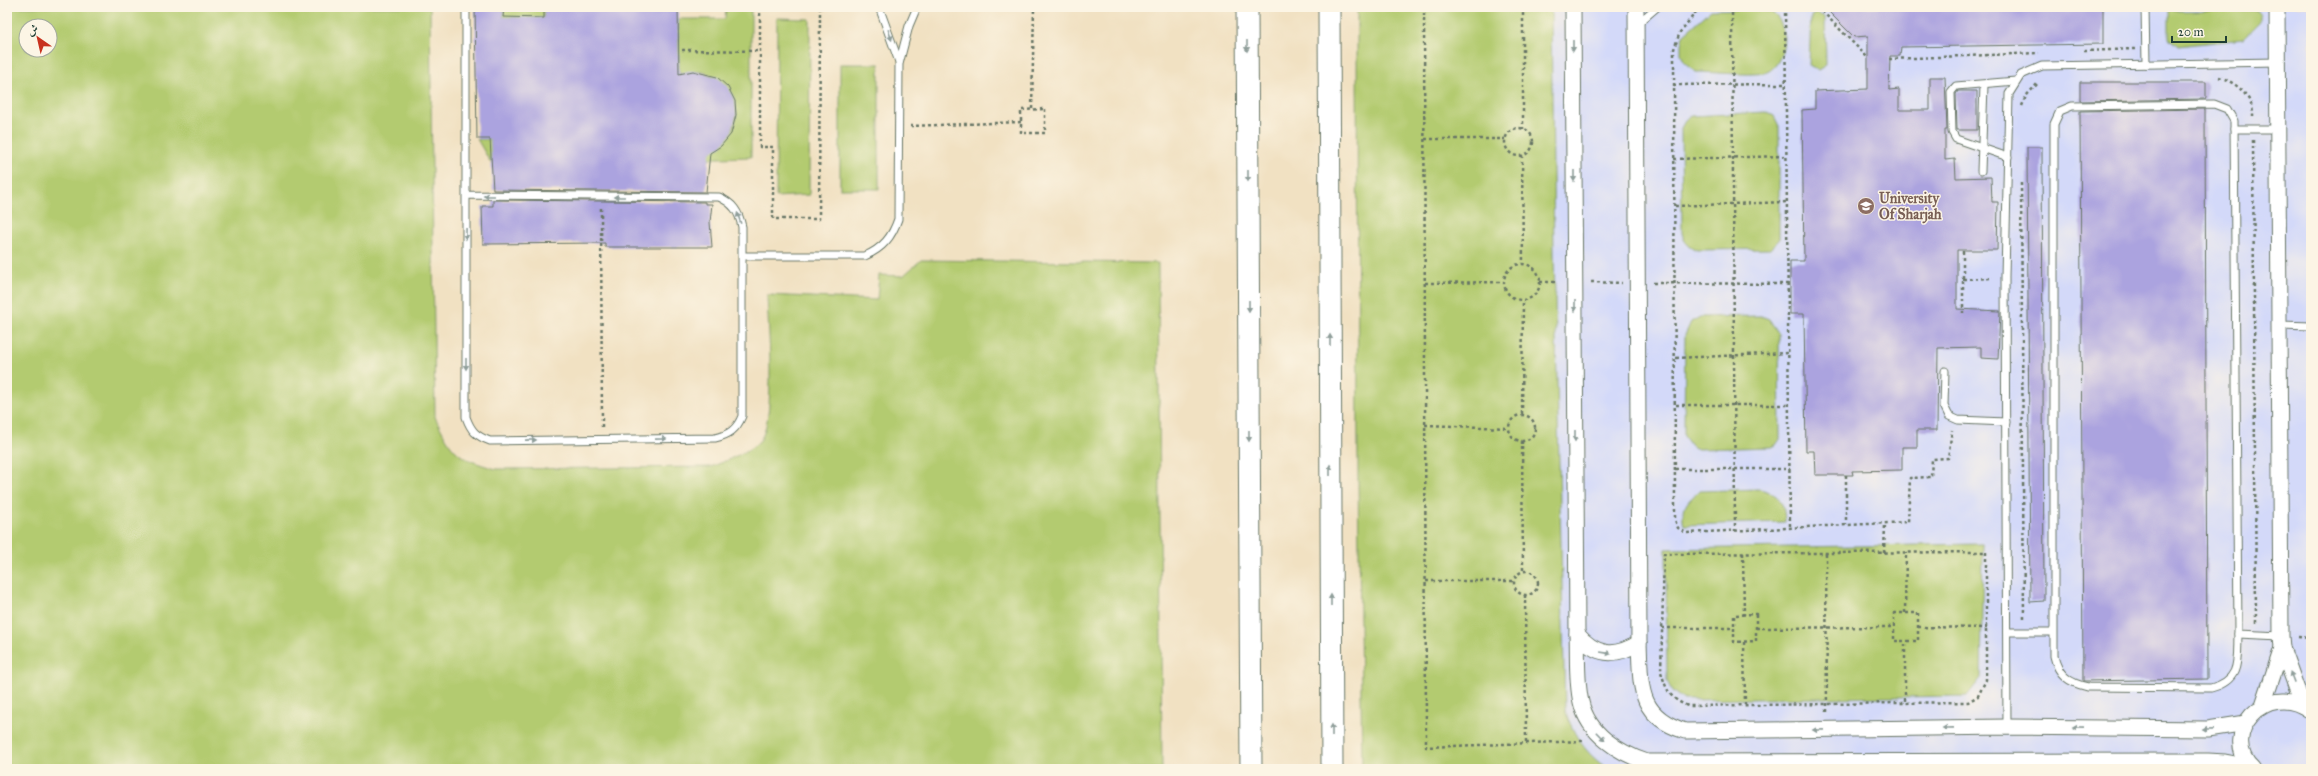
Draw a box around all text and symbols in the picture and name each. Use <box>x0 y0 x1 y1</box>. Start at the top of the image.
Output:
north arrow <box>18 18 58 58</box>
scale bar <box>2172 18 2226 44</box>
text: ش <box>25 22 41 39</box>
text: 20 m <box>2178 25 2204 39</box>
one-way arrow <box>888 29 894 41</box>
one-way arrow <box>1244 40 1250 53</box>
one-way arrow <box>1570 40 1576 53</box>
one-way arrow <box>1245 170 1251 183</box>
one-way arrow <box>1571 170 1577 183</box>
place label: University Of Sharjah <box>1879 190 1942 224</box>
one-way arrow <box>483 192 495 199</box>
one-way arrow <box>613 193 625 200</box>
school or university icon: University Of Sharjah <box>1856 196 1876 216</box>
one-way arrow <box>736 211 742 223</box>
one-way arrow <box>463 228 469 241</box>
one-way arrow <box>1246 300 1252 313</box>
one-way arrow <box>1572 300 1578 313</box>
one-way arrow <box>1327 333 1333 346</box>
one-way arrow <box>463 358 469 371</box>
one-way arrow <box>1246 430 1252 443</box>
one-way arrow <box>1572 430 1579 442</box>
one-way arrow <box>655 436 668 442</box>
one-way arrow <box>525 437 538 443</box>
one-way arrow <box>1327 463 1333 476</box>
one-way arrow <box>1328 593 1334 606</box>
one-way arrow <box>1599 650 1612 656</box>
one-way arrow <box>2288 671 2294 683</box>
one-way arrow <box>1328 724 1335 736</box>
one-way arrow <box>1941 725 1954 731</box>
one-way arrow <box>2071 725 2084 731</box>
one-way arrow <box>2201 726 2214 732</box>
one-way arrow <box>1811 727 1824 733</box>
one-way arrow <box>1597 731 1606 741</box>

